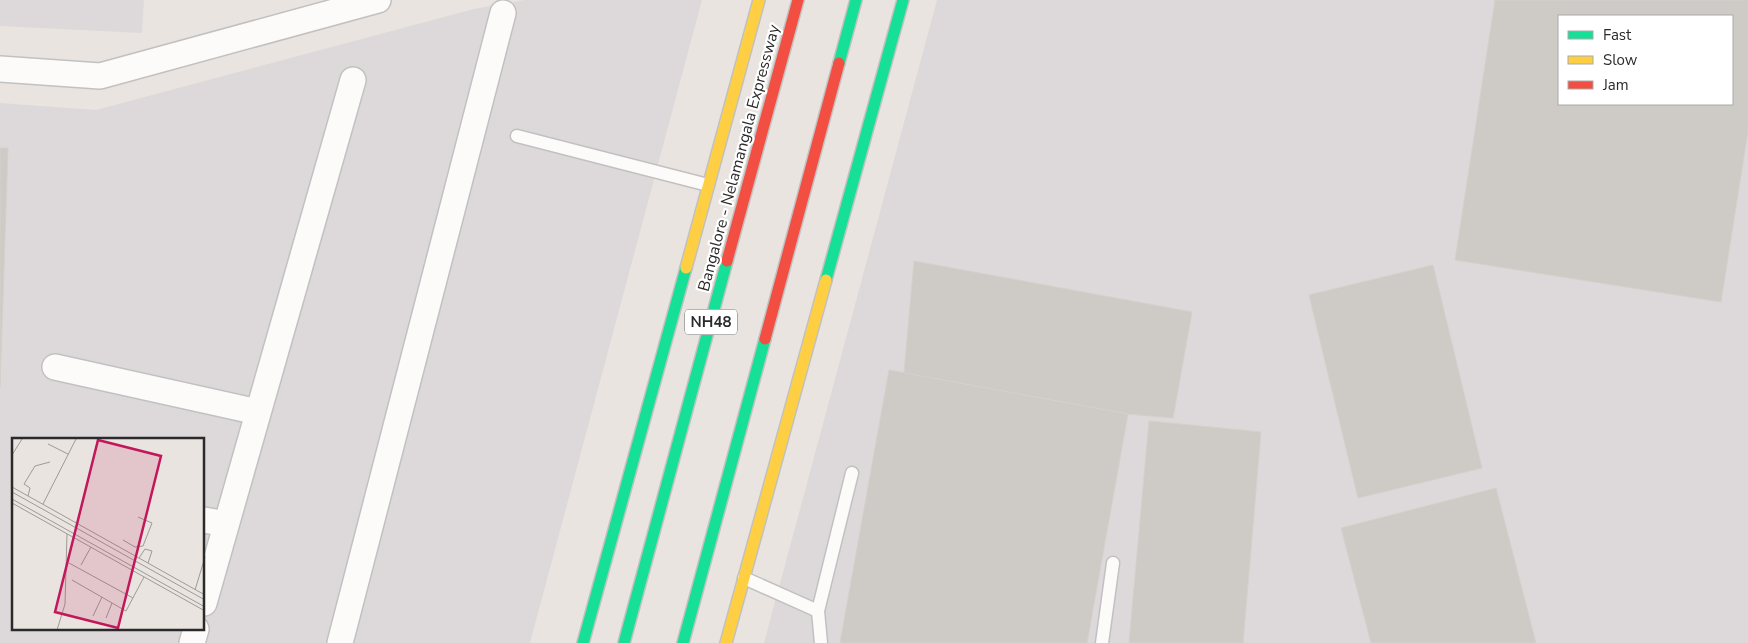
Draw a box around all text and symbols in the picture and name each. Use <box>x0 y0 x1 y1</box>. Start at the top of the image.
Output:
legend <box>1558 15 1733 105</box>
street label: Bangalore - Nelamangala Expressway <box>693 21 785 294</box>
text: Fast <box>1603 25 1632 45</box>
text: Slow <box>1603 50 1638 70</box>
text: Jam <box>1602 75 1629 95</box>
road number: NH48 <box>685 310 737 334</box>
inset map <box>12 438 205 630</box>

